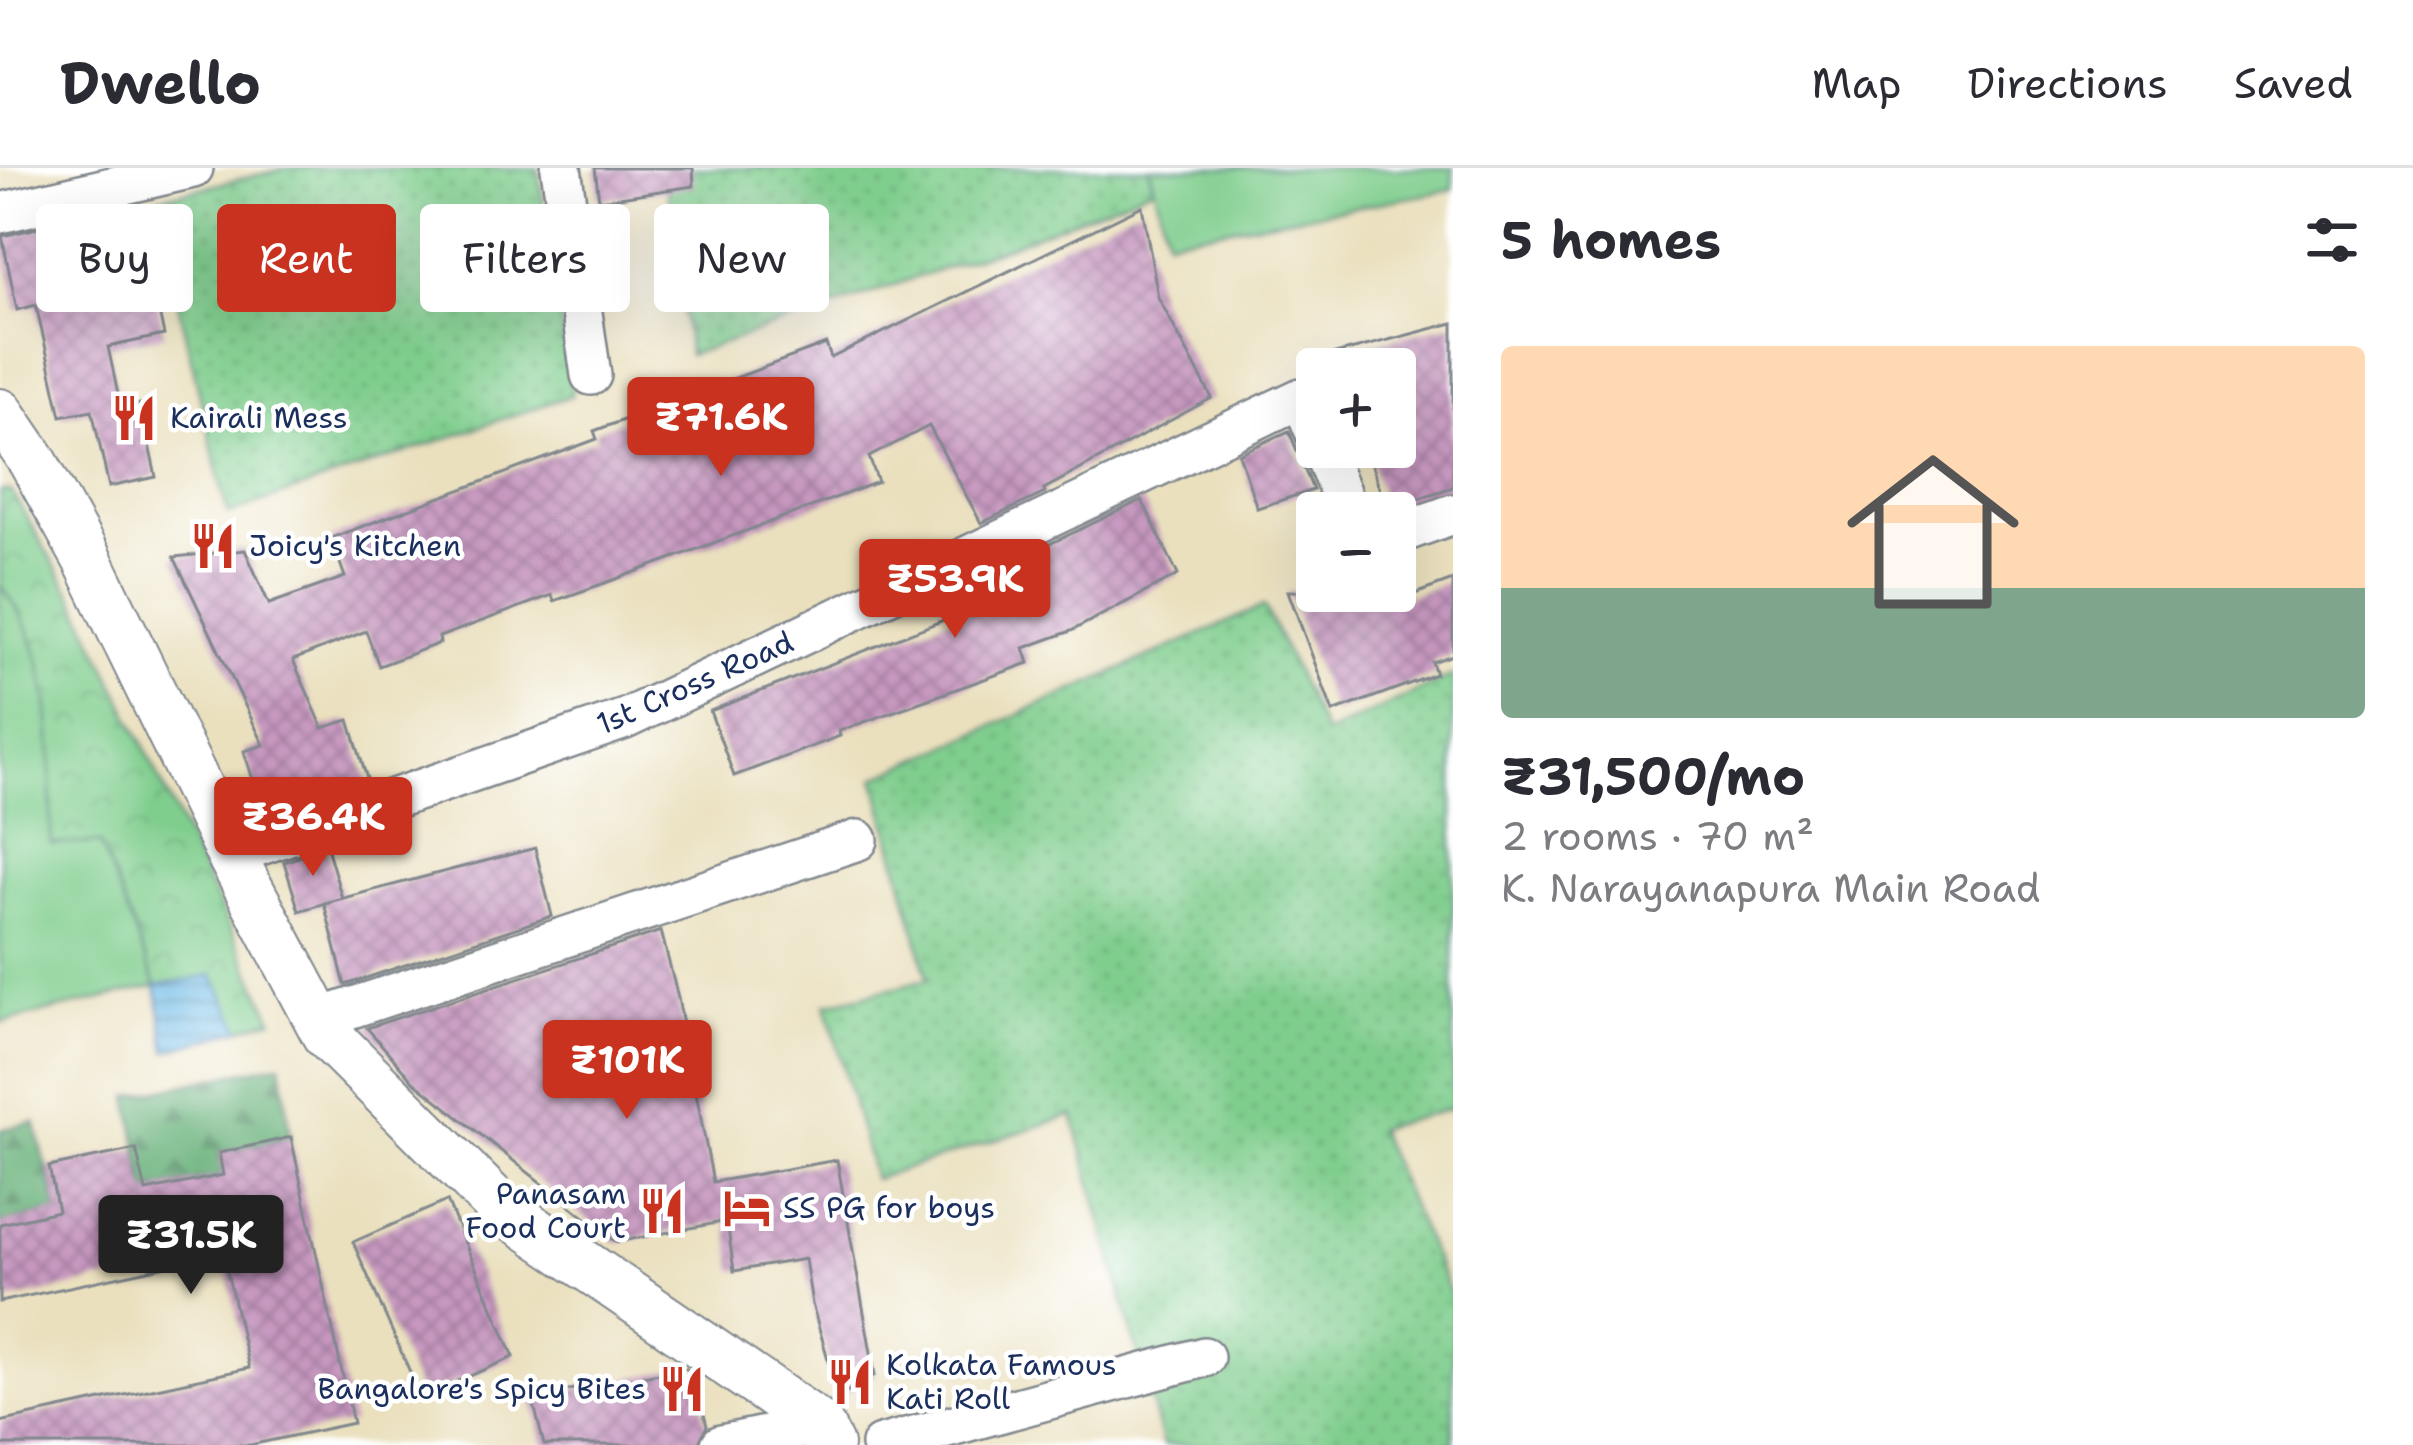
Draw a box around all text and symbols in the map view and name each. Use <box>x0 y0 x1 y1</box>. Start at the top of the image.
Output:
text: Dwello <box>60 45 261 121</box>
text: Map <box>1812 55 1902 111</box>
text: Directions <box>1968 55 2168 111</box>
text: Saved <box>2234 55 2353 111</box>
chip: Buy <box>36 204 193 312</box>
chip: Rent <box>217 204 396 312</box>
chip: Filters <box>420 204 630 312</box>
chip: New <box>654 204 829 312</box>
text: 5 homes <box>1501 206 1721 274</box>
icon: filters <box>2299 207 2365 273</box>
map controls <box>1296 348 1416 612</box>
button: + <box>1296 348 1416 468</box>
pin: ₹71.6K <box>623 377 819 479</box>
text: ₹71.6K <box>654 390 788 442</box>
restaurant icon: Kairali Mess <box>109 393 159 443</box>
place label: Kairali Mess <box>170 397 348 438</box>
icon: home <box>1825 424 2041 640</box>
button: − <box>1296 492 1416 612</box>
restaurant icon: Joicy's Kitchen <box>188 521 238 571</box>
place label: Joicy's Kitchen <box>249 525 461 566</box>
pin: ₹53.9K <box>857 539 1053 641</box>
text: ₹53.9K <box>886 552 1024 604</box>
street label: 1st Cross Road <box>590 621 800 744</box>
text: ₹31,500/mo <box>1501 742 1805 810</box>
pin: ₹36.4K <box>215 777 411 879</box>
text: ₹36.4K <box>241 790 385 842</box>
text: 2 rooms · 70 m² <box>1501 810 1814 862</box>
text: K. Narayanapura Main Road <box>1501 862 2040 914</box>
pin: ₹101K <box>543 1020 711 1122</box>
text: ₹101K <box>570 1033 684 1085</box>
place label: Panasam Food Court <box>465 1173 626 1248</box>
hotel icon: SS PG for boys <box>722 1183 772 1233</box>
restaurant icon: Panasam Food Court <box>637 1186 687 1236</box>
place label: SS PG for boys <box>783 1187 995 1228</box>
pin: ₹31.5K <box>93 1195 289 1297</box>
text: ₹31.5K <box>125 1208 257 1260</box>
place label: Kolkata Famous Kati Roll <box>886 1344 1117 1419</box>
restaurant icon: Kolkata Famous Kati Roll <box>825 1357 875 1407</box>
restaurant icon: Bangalore's Spicy Bites <box>657 1364 707 1414</box>
place label: Bangalore's Spicy Bites <box>318 1368 646 1409</box>

